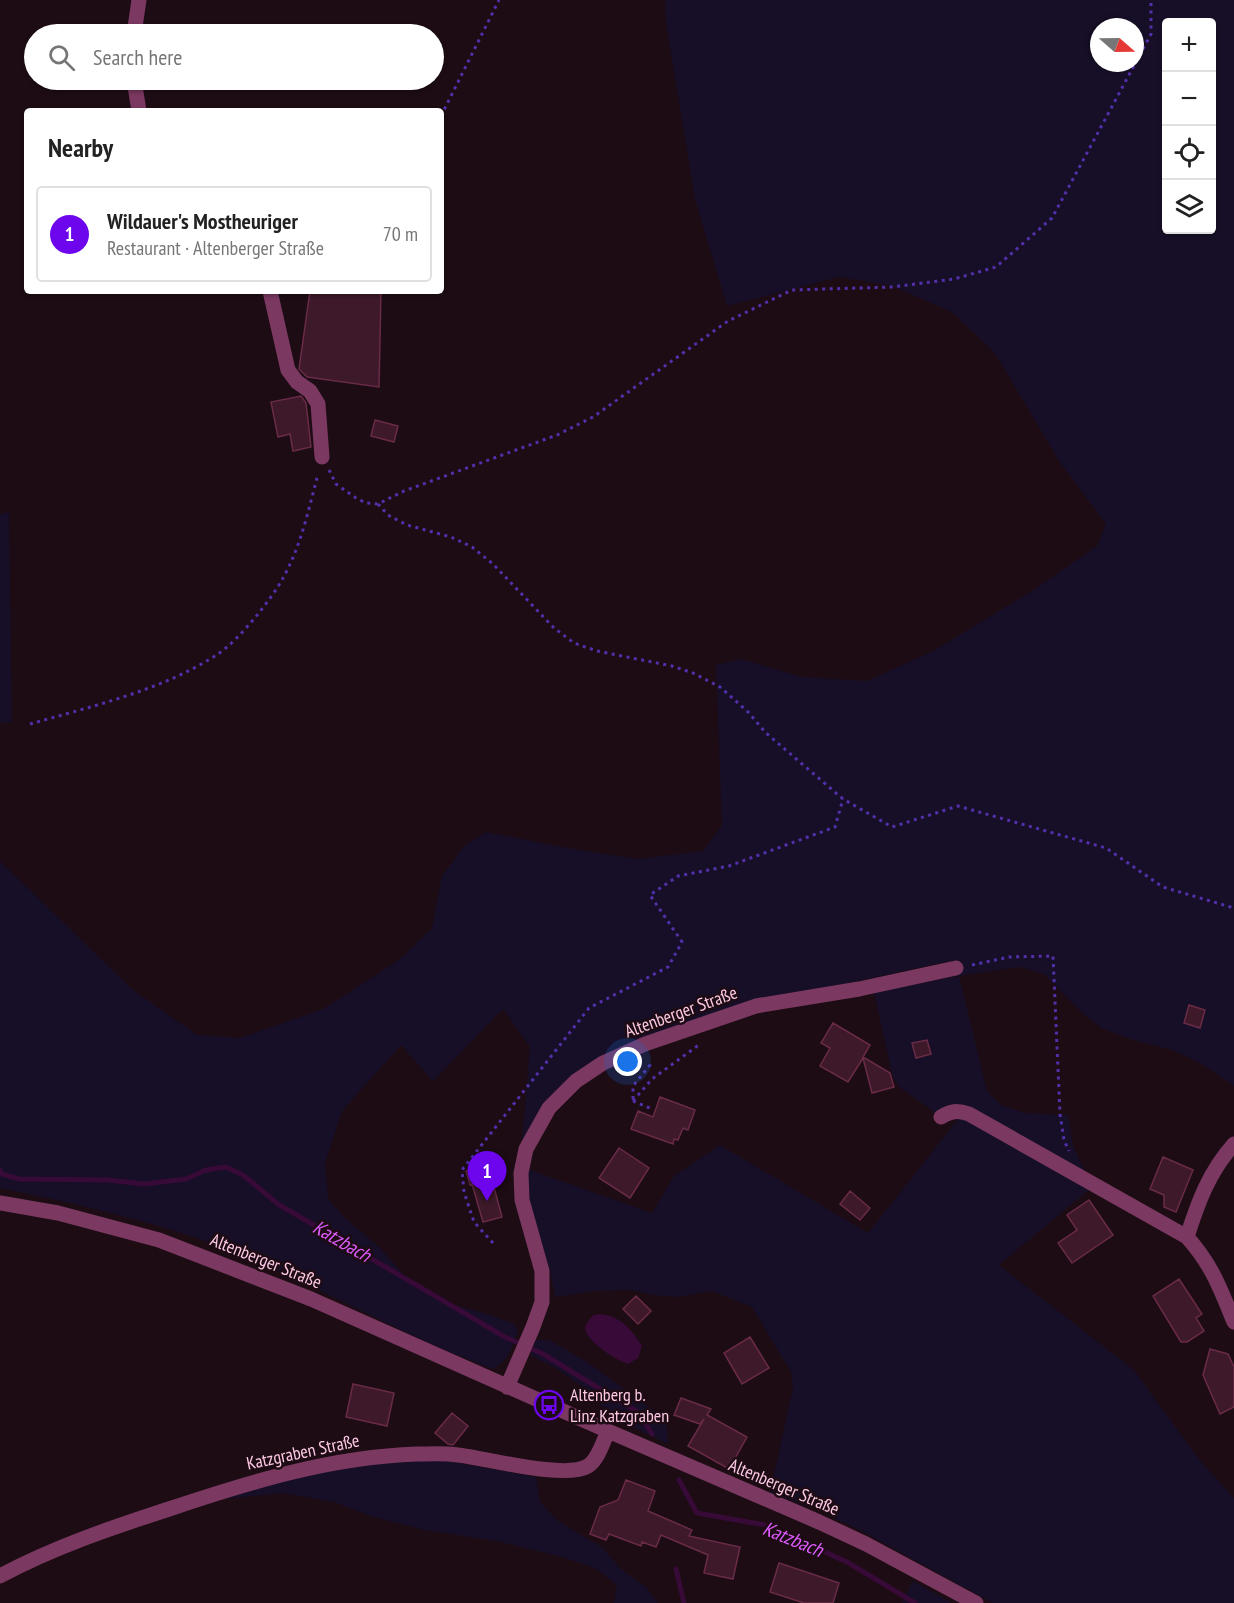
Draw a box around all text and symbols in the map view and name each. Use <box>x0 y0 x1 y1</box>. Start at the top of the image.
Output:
north arrow <box>1090 18 1144 72</box>
map controls <box>1162 18 1216 234</box>
button: + <box>1162 18 1216 72</box>
search box <box>24 24 444 90</box>
icon: search <box>45 41 78 74</box>
text: Search here <box>93 43 182 71</box>
button: − <box>1162 72 1216 126</box>
button: locate <box>1162 126 1216 180</box>
text: Nearby <box>48 131 113 164</box>
button: layers <box>1162 180 1216 234</box>
text: Wildauer's Mostheuriger <box>107 207 298 235</box>
text: 1 <box>65 221 74 247</box>
text: 70 m <box>383 221 418 247</box>
text: Restaurant · Altenberger Straße <box>107 235 324 261</box>
street label: Altenberger Straße <box>621 981 740 1043</box>
your location <box>613 1047 642 1076</box>
pin: 1 <box>468 1152 506 1201</box>
water label: Katzbach <box>308 1214 377 1269</box>
street label: Altenberger Straße <box>207 1228 325 1293</box>
place label: Altenberg b. Linz Katzgraben <box>570 1383 669 1427</box>
bus stop icon: Altenberg b. Linz Katzgraben <box>533 1389 565 1421</box>
street label: Katzgraben Straße <box>244 1428 361 1475</box>
street label: Altenberger Straße <box>725 1453 843 1520</box>
water label: Katzbach <box>759 1515 828 1563</box>

